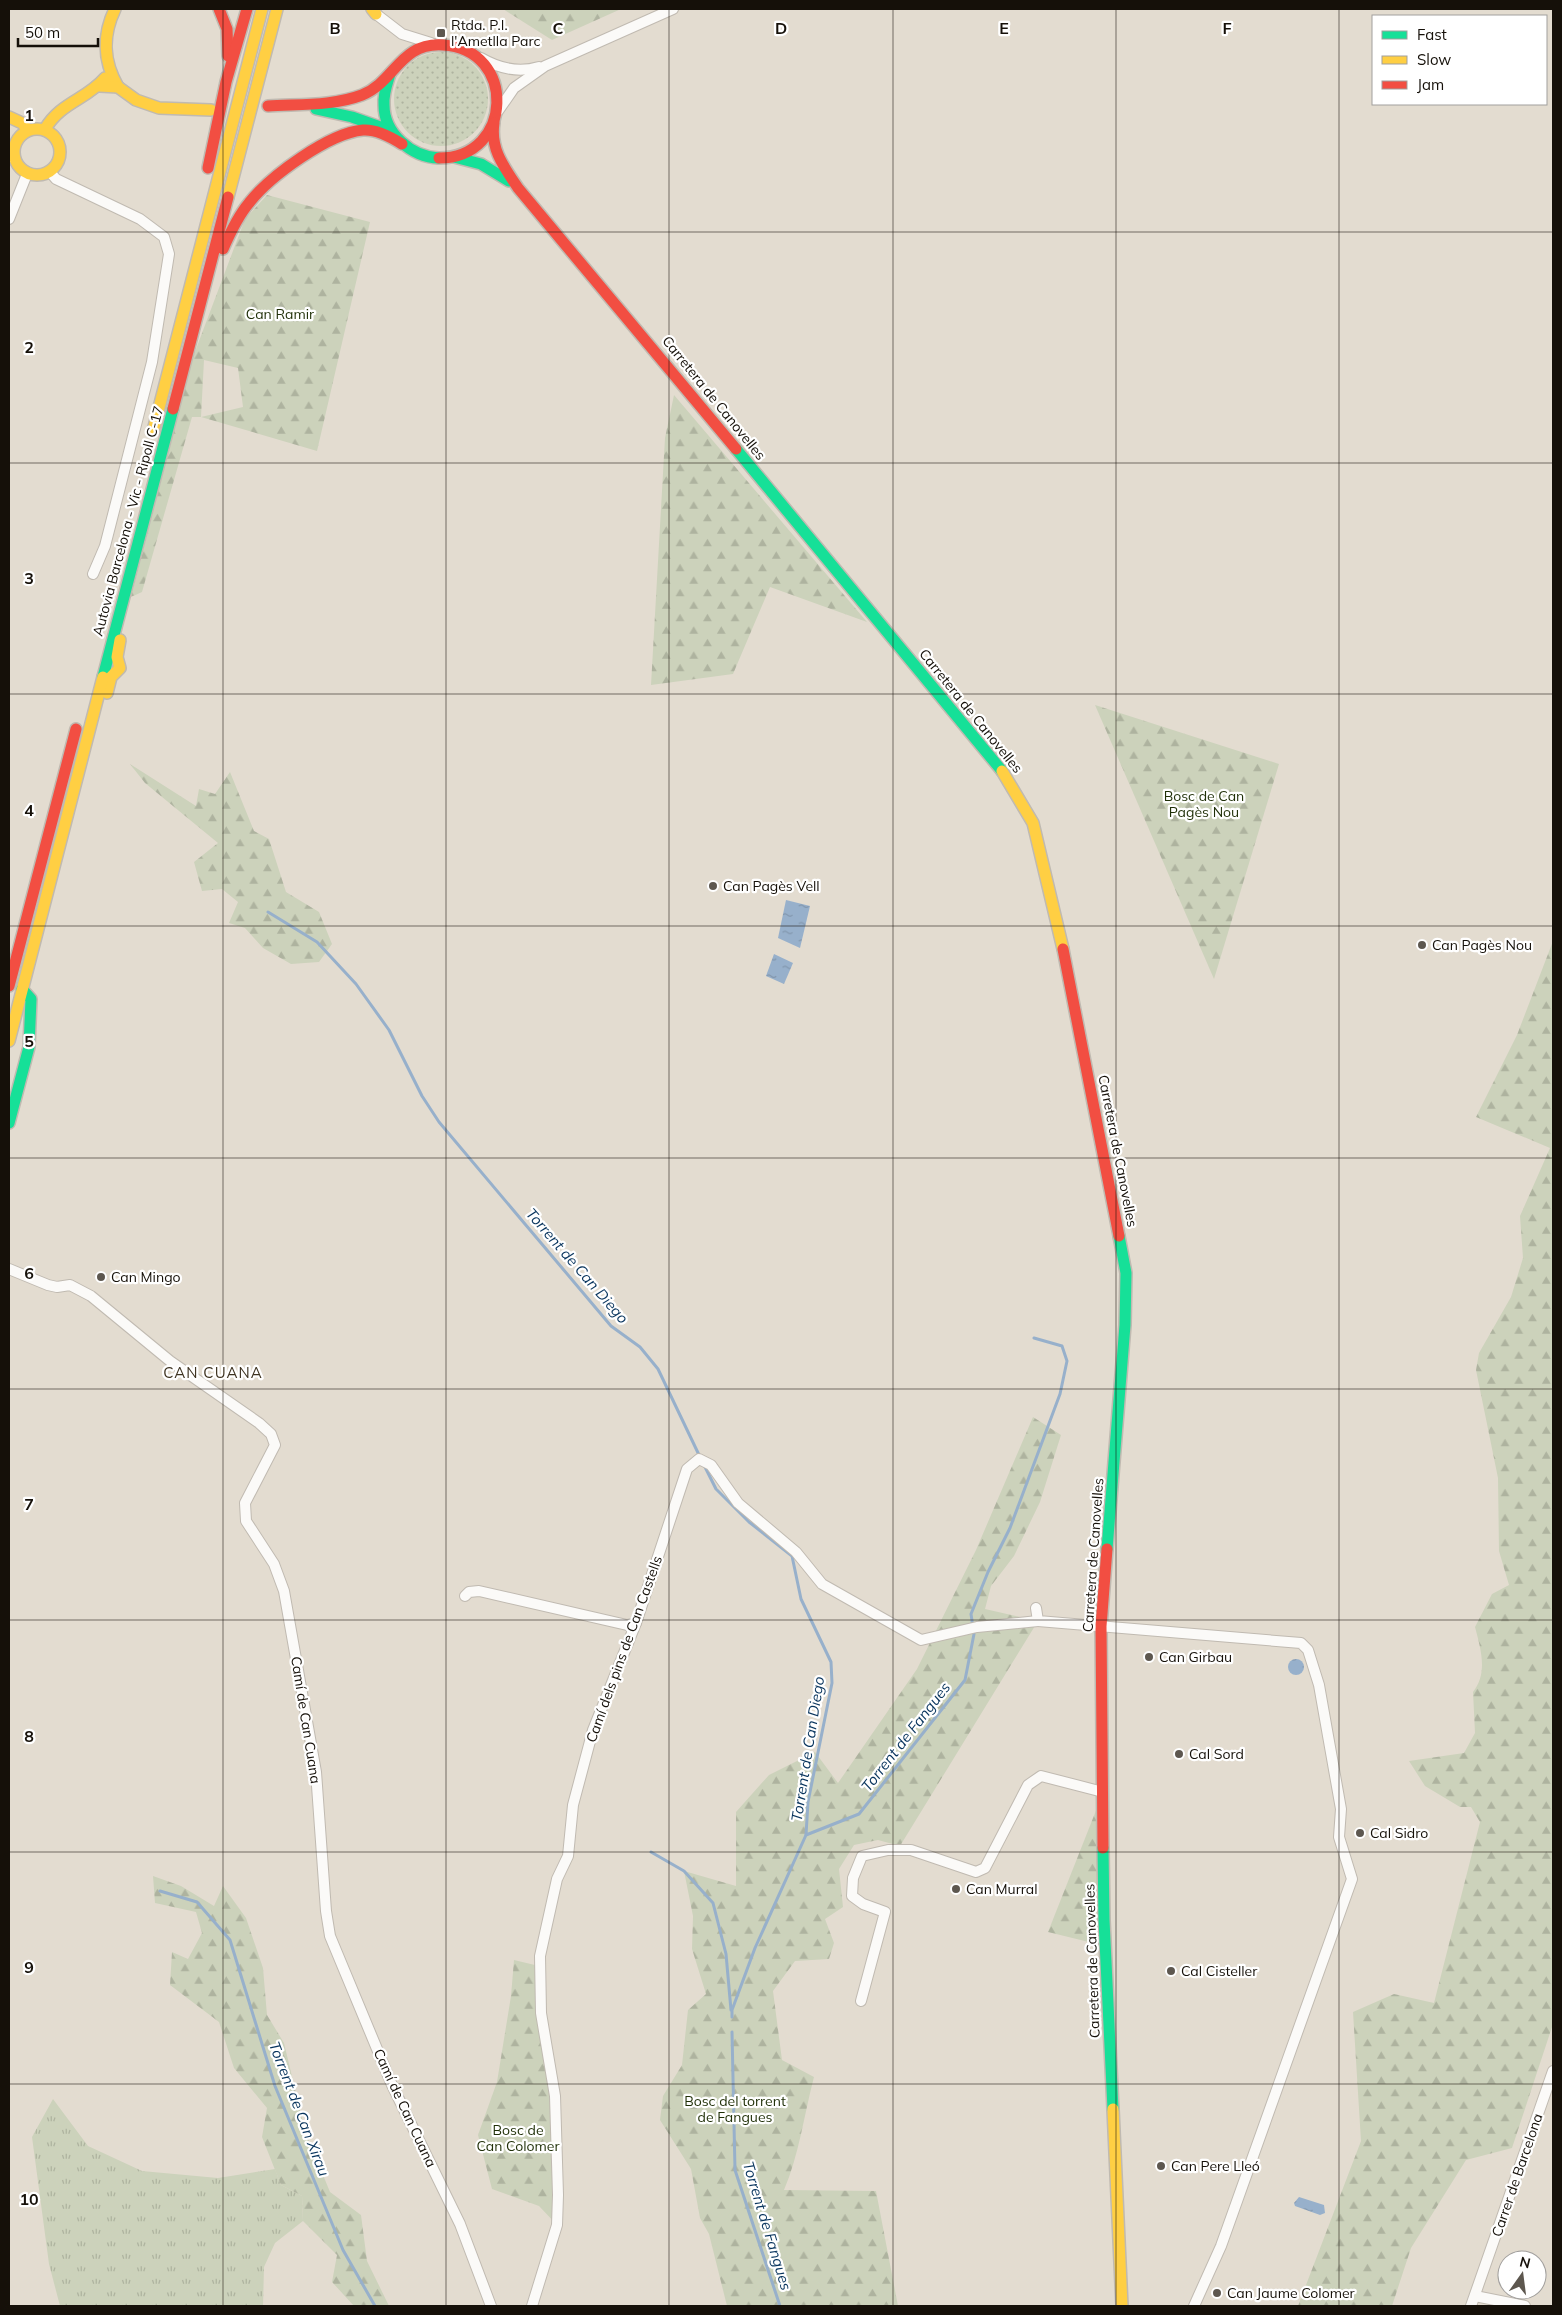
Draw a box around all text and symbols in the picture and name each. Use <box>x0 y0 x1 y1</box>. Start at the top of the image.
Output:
scale bar <box>18 15 98 47</box>
legend <box>1372 15 1547 105</box>
place label: Rtda. P.I. l'Ametlla Parc <box>451 16 540 50</box>
text: B <box>329 18 341 38</box>
text: C <box>553 18 564 38</box>
text: D <box>775 18 787 38</box>
text: E <box>999 18 1009 38</box>
text: F <box>1222 18 1232 38</box>
text: 50 m <box>25 23 60 42</box>
text: Fast <box>1417 25 1447 44</box>
marker: Rtda. P.I. l'Ametlla Parc <box>435 27 447 39</box>
text: Slow <box>1417 50 1451 69</box>
text: Jam <box>1417 75 1444 94</box>
text: 1 <box>24 105 34 125</box>
park label: Can Ramir <box>246 305 315 323</box>
street label: Carretera de Canovelles <box>658 332 770 464</box>
text: 2 <box>24 337 34 357</box>
street label: Autovia Barcelona - Vic - Ripoll C-17 <box>89 404 167 638</box>
text: 3 <box>24 568 34 588</box>
street label: Carretera de Canovelles <box>915 645 1027 777</box>
park label: Bosc de Can Pagès Nou <box>1164 787 1244 821</box>
text: 4 <box>24 800 34 820</box>
place label: Can Pagès Vell <box>723 877 820 895</box>
marker: Can Pagès Vell <box>707 880 719 892</box>
place label: Can Pagès Nou <box>1432 936 1532 954</box>
marker: Can Pagès Nou <box>1416 939 1428 951</box>
text: 5 <box>24 1031 34 1051</box>
street label: Carretera de Canovelles <box>1094 1073 1142 1229</box>
water label: Torrent de Can Diego <box>522 1204 633 1328</box>
text: 6 <box>24 1263 34 1283</box>
place label: Can Mingo <box>111 1268 181 1286</box>
marker: Can Mingo <box>95 1271 107 1283</box>
district label: CAN CUANA <box>163 1363 263 1382</box>
street label: Carretera de Canovelles <box>1079 1477 1107 1633</box>
text: 7 <box>24 1494 34 1514</box>
street label: Camí dels pins de Can Castells <box>582 1553 666 1745</box>
place label: Can Girbau <box>1159 1648 1232 1666</box>
marker: Can Girbau <box>1143 1651 1155 1663</box>
street label: Camí de Can Cuana <box>287 1655 325 1785</box>
water label: Torrent de Can Diego <box>787 1675 828 1823</box>
water label: Torrent de Fangues <box>857 1678 954 1795</box>
text: 8 <box>24 1726 34 1746</box>
place label: Cal Sord <box>1189 1745 1244 1763</box>
marker: Cal Sord <box>1173 1748 1185 1760</box>
place label: Cal Sidro <box>1370 1824 1428 1842</box>
marker: Cal Sidro <box>1354 1827 1366 1839</box>
place label: Can Murral <box>966 1880 1038 1898</box>
marker: Can Murral <box>950 1883 962 1895</box>
street label: Carretera de Canovelles <box>1080 1883 1104 2039</box>
text: 9 <box>24 1957 34 1977</box>
place label: Cal Cisteller <box>1181 1962 1258 1980</box>
marker: Cal Cisteller <box>1165 1965 1177 1977</box>
water label: Torrent de Can Xirau <box>265 2039 334 2179</box>
street label: Camí de Can Cuana <box>370 2046 440 2170</box>
park label: Bosc del torrent de Fangues <box>684 2092 786 2126</box>
street label: Carrer de Barcelona <box>1487 2111 1547 2239</box>
park label: Bosc de Can Colomer <box>477 2121 560 2155</box>
place label: Can Pere Lleó <box>1171 2157 1260 2175</box>
water label: Torrent de Fangues <box>739 2159 796 2293</box>
marker: Can Pere Lleó <box>1155 2160 1167 2172</box>
text: 10 <box>19 2189 39 2209</box>
north arrow <box>1497 2250 1547 2300</box>
text: N <box>1518 2252 1532 2272</box>
place label: Can Jaume Colomer <box>1227 2284 1356 2302</box>
marker: Can Jaume Colomer <box>1211 2287 1223 2299</box>

